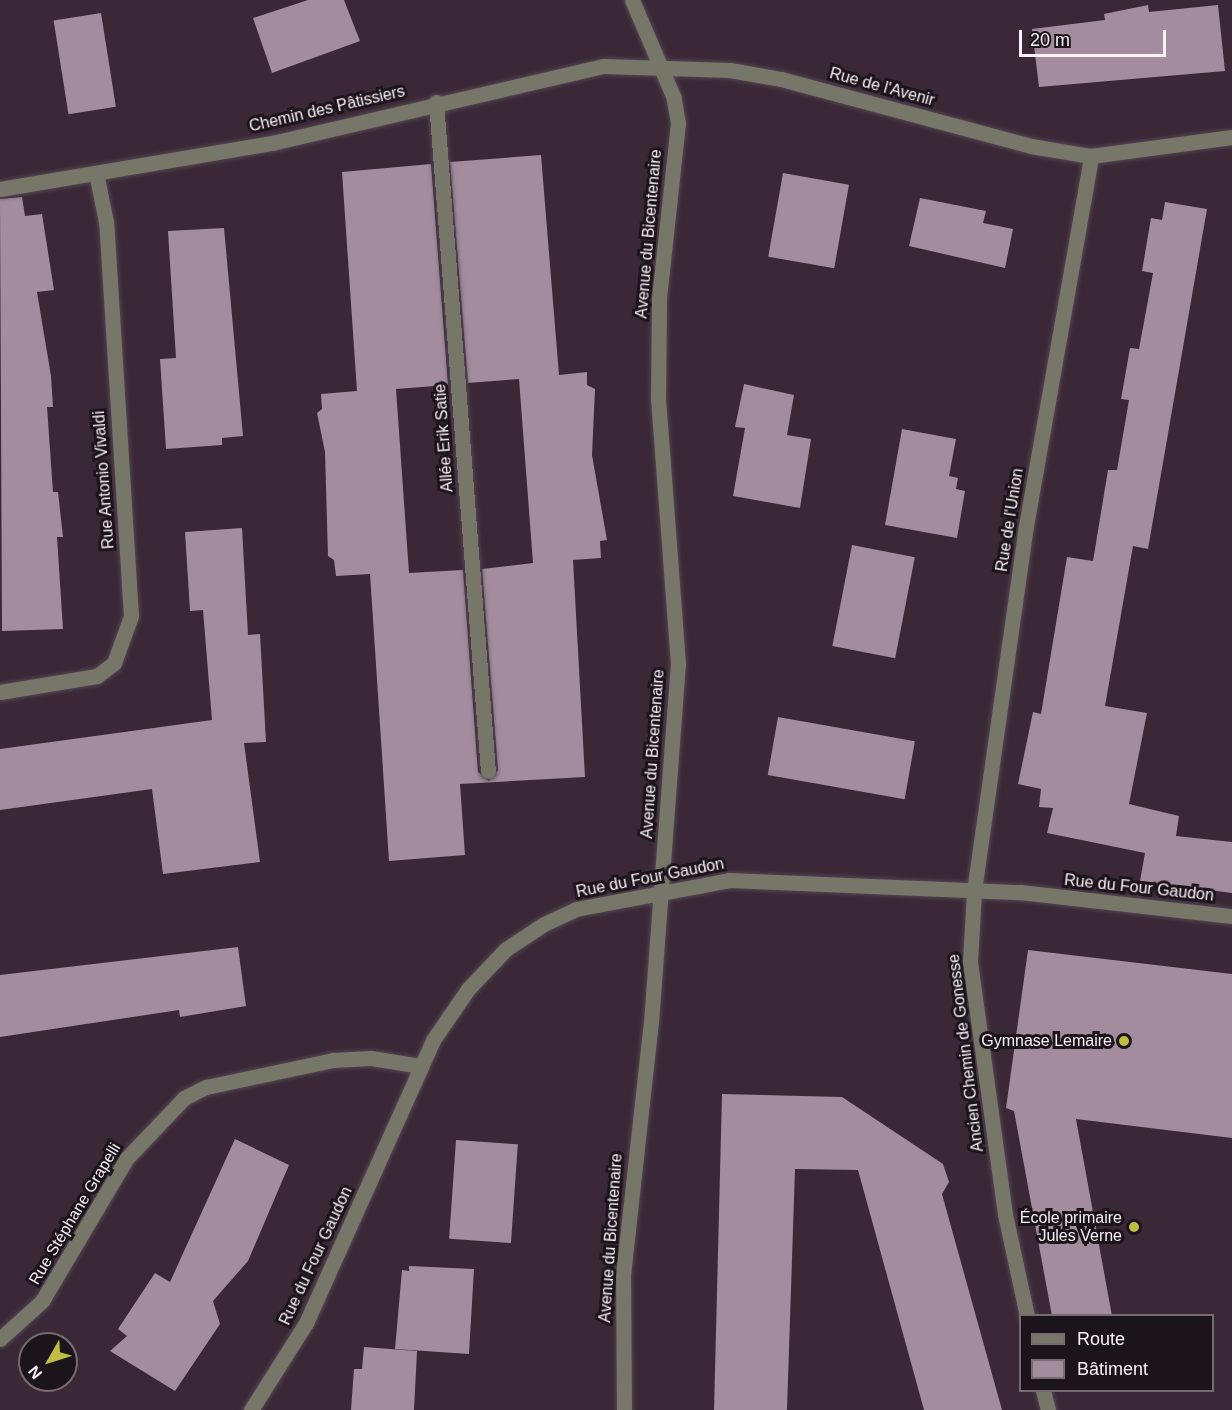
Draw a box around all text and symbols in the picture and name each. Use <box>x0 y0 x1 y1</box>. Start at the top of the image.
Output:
scale bar <box>1022 18 1169 56</box>
text: 20 m <box>1030 30 1070 50</box>
street label: Rue de l'Avenir <box>827 64 937 110</box>
street label: Chemin des Pâtissiers <box>247 82 407 136</box>
street label: Avenue du Bicentenaire <box>632 149 666 319</box>
street label: Allée Erik Satie <box>431 383 457 493</box>
street label: Rue Antonio Vivaldi <box>90 410 118 550</box>
street label: Rue de l'Union <box>992 467 1028 573</box>
street label: Avenue du Bicentenaire <box>638 669 668 839</box>
street label: Rue du Four Gaudon <box>574 854 726 902</box>
street label: Rue du Four Gaudon <box>1063 871 1215 905</box>
street label: Ancien Chemin de Gonesse <box>944 953 988 1153</box>
place label: Gymnase Lemaire <box>981 1031 1112 1051</box>
marker: Gymnase Lemaire <box>1117 1034 1131 1048</box>
street label: Rue Stéphane Grapelli <box>25 1140 125 1288</box>
street label: Avenue du Bicentenaire <box>596 1153 626 1323</box>
street label: Rue du Four Gaudon <box>276 1184 356 1328</box>
place label: École primaire Jules Verne <box>1020 1208 1122 1246</box>
marker: École primaire Jules Verne <box>1127 1220 1141 1234</box>
legend <box>1019 1314 1214 1392</box>
text: Route <box>1077 1329 1125 1349</box>
north arrow <box>18 1332 78 1392</box>
text: Bâtiment <box>1077 1359 1148 1379</box>
text: N <box>25 1363 45 1382</box>

